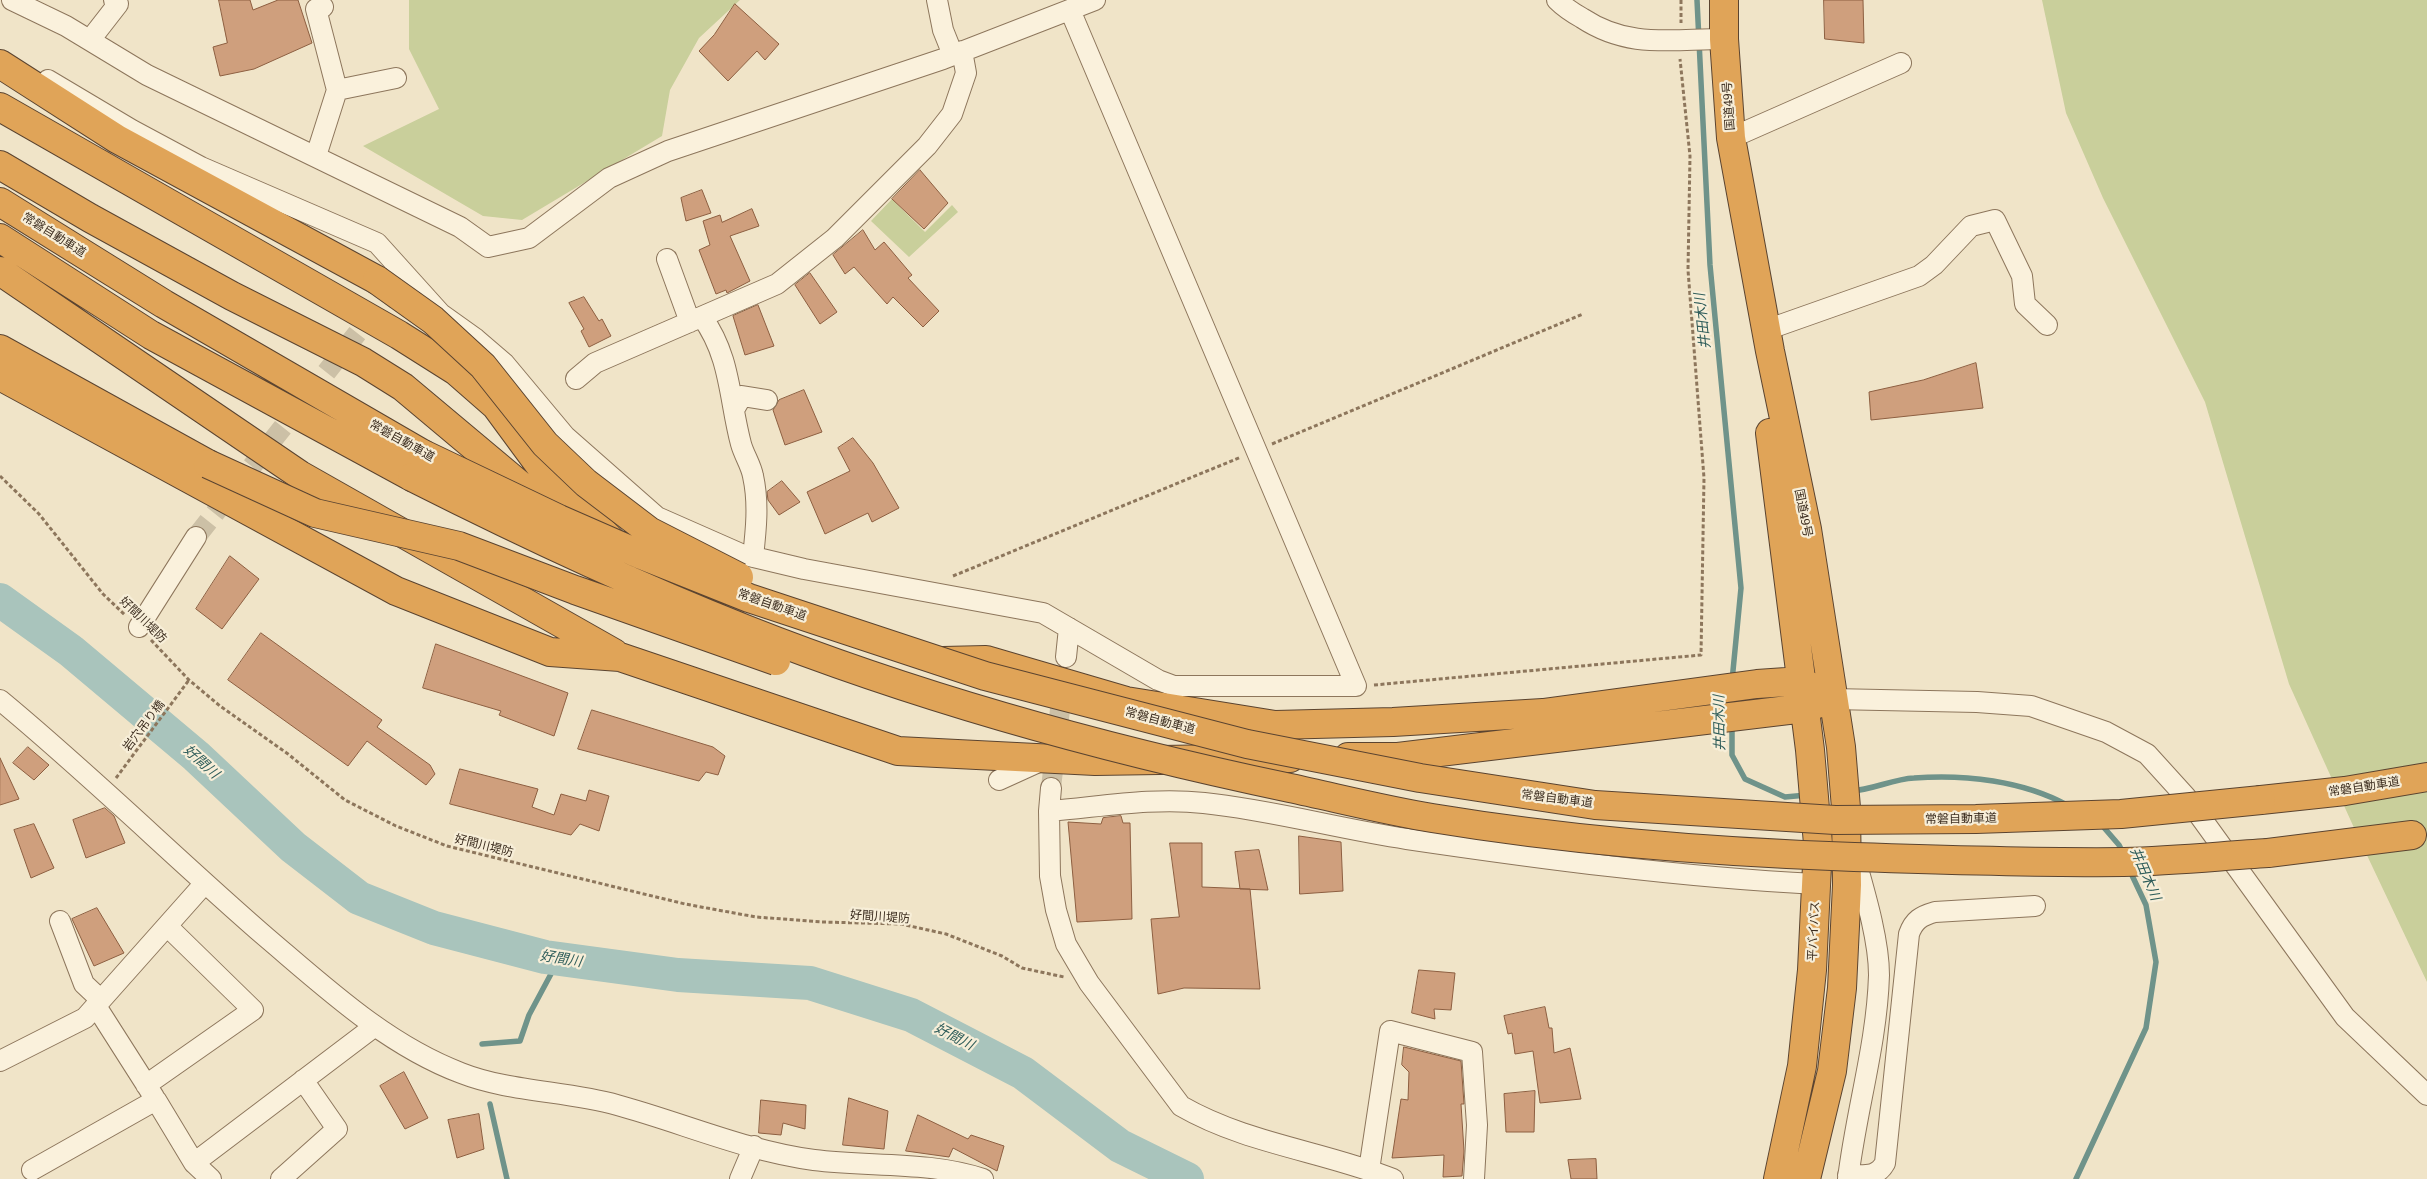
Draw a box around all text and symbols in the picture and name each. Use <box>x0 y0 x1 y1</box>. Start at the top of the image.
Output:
street label: 国道49号 <box>1720 81 1738 131</box>
street label: 常磐自動車道 <box>20 210 88 260</box>
water label: 井田木川 <box>1692 292 1714 350</box>
street label: 常磐自動車道 <box>367 417 437 465</box>
street label: 国道49号 <box>1791 488 1815 538</box>
street label: 常磐自動車道 <box>736 586 808 624</box>
street label: 好間川堤防 <box>116 594 170 646</box>
water label: 井田木川 <box>1711 695 1729 751</box>
street label: 岩穴吊り橋 <box>120 698 168 754</box>
street label: 常磐自動車道 <box>1123 705 1197 737</box>
water label: 好間川 <box>180 742 222 782</box>
street label: 常磐自動車道 <box>2327 774 2401 800</box>
street label: 常磐自動車道 <box>1520 787 1594 811</box>
street label: 常磐自動車道 <box>1925 811 1997 827</box>
street label: 好間川堤防 <box>453 832 515 860</box>
water label: 井田木川 <box>2126 845 2164 903</box>
street label: 平バイパス <box>1805 901 1823 961</box>
street label: 好間川堤防 <box>850 908 910 926</box>
water label: 好間川 <box>539 947 583 971</box>
water label: 好間川 <box>931 1020 977 1054</box>

